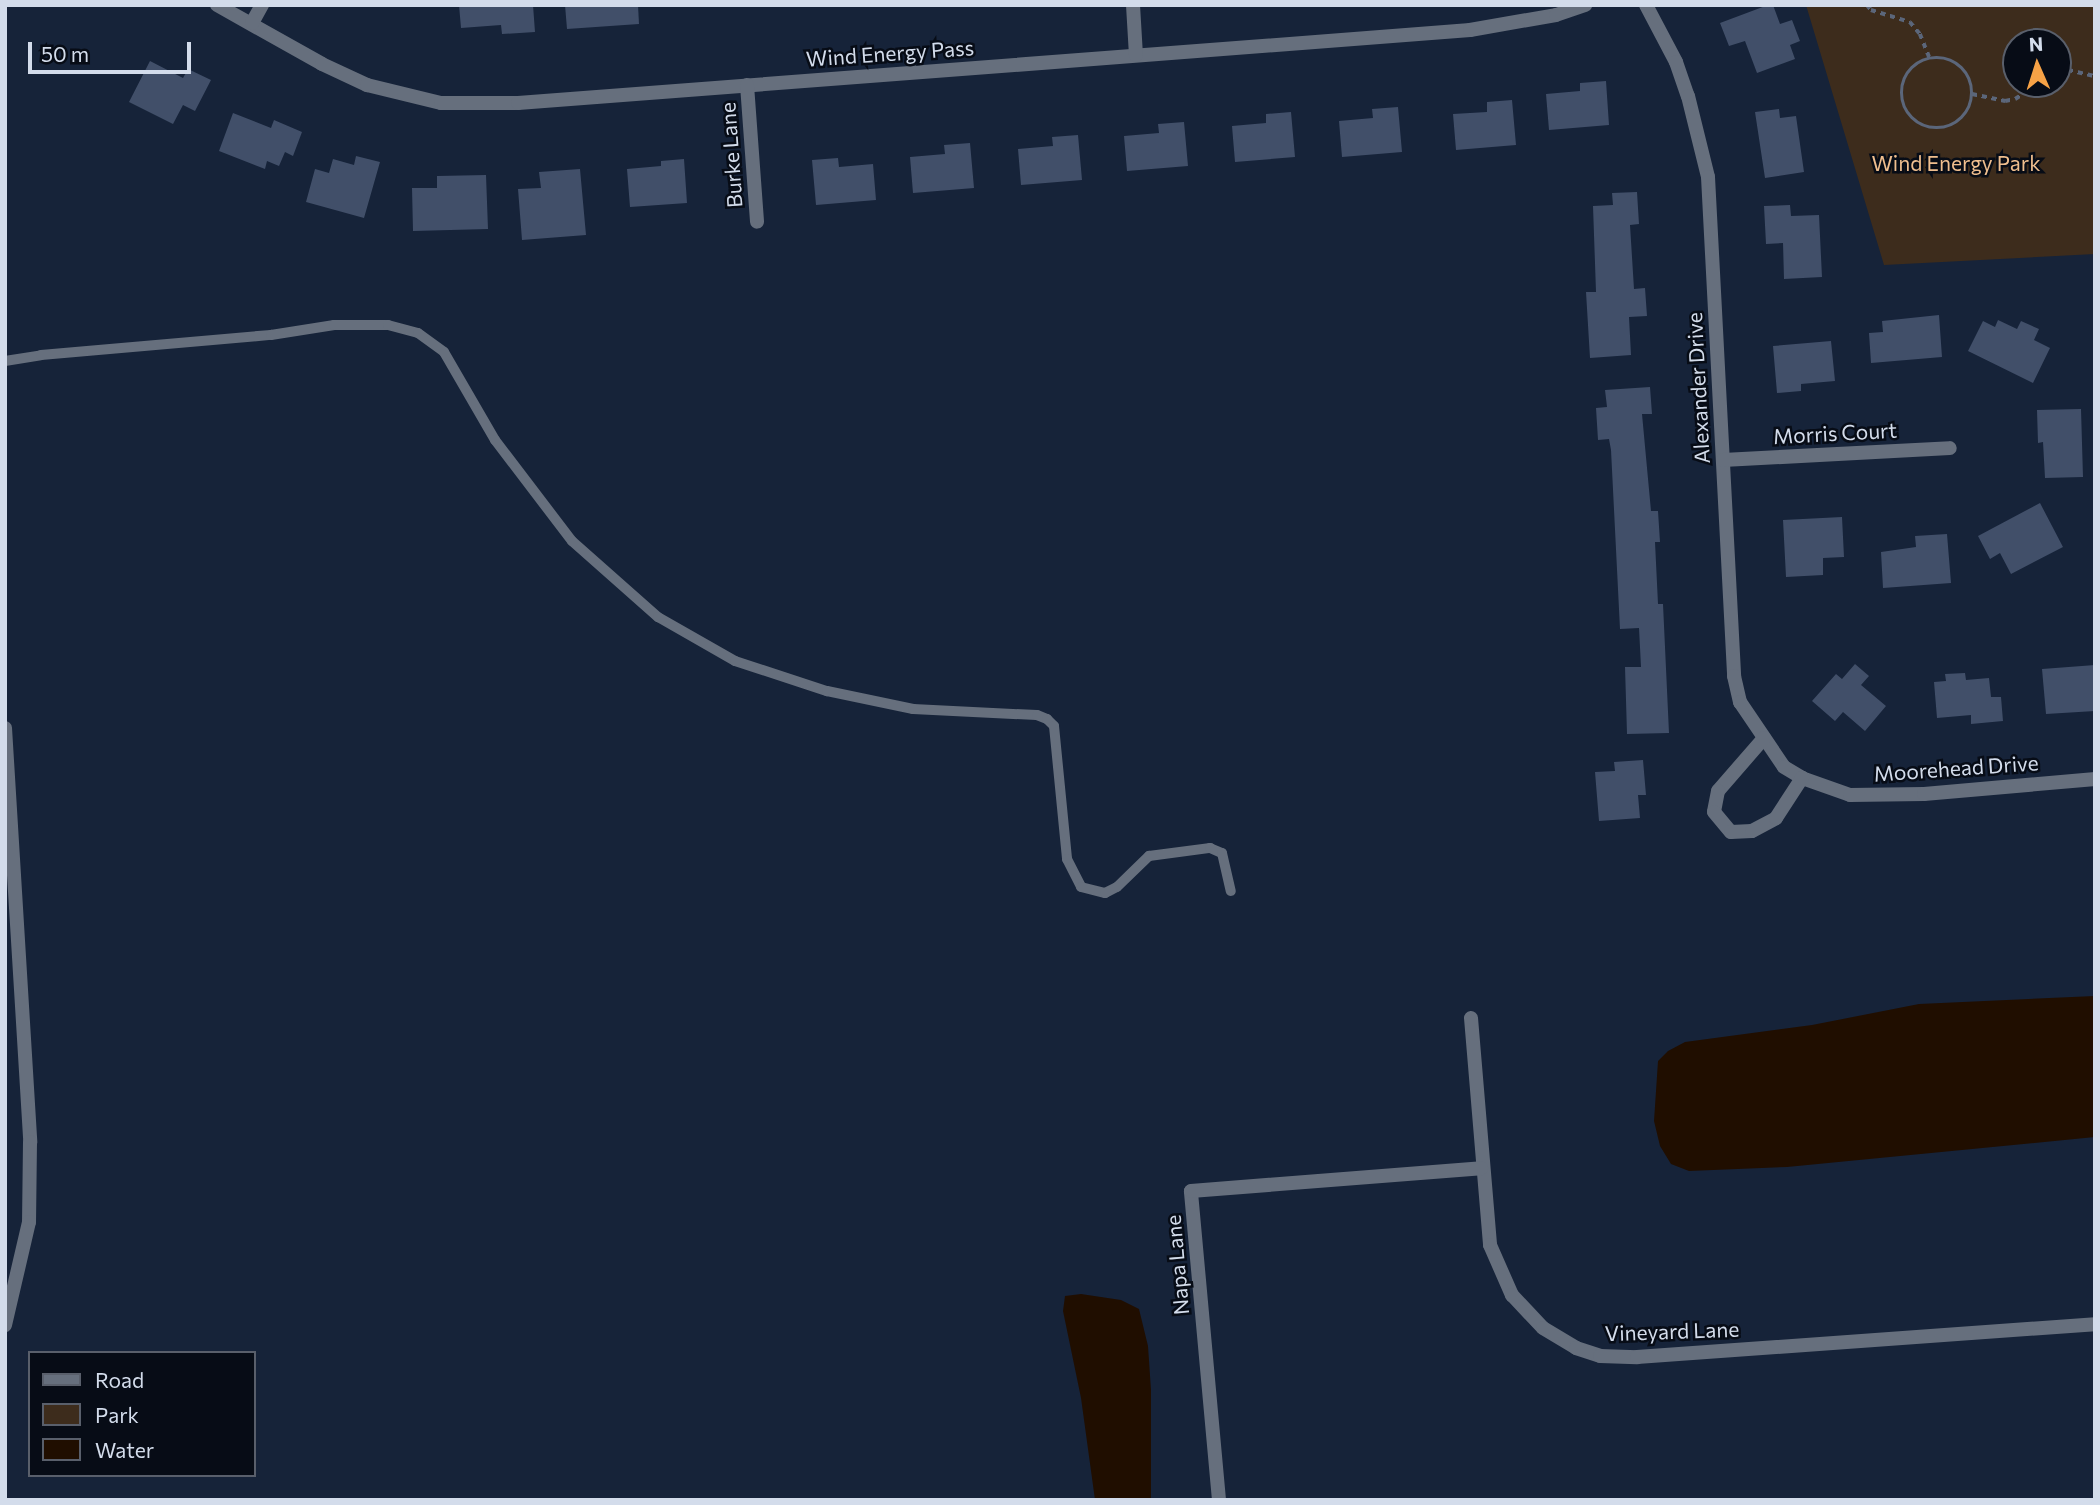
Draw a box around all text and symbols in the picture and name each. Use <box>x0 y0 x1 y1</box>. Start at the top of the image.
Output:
scale bar <box>32 28 194 72</box>
north arrow <box>2002 28 2072 98</box>
text: N <box>2028 32 2044 55</box>
street label: Wind Energy Pass <box>805 35 975 71</box>
text: 50 m <box>41 41 89 66</box>
street label: Burke Lane <box>715 101 747 209</box>
park label: Wind Energy Park <box>1871 150 2041 176</box>
street label: Alexander Drive <box>1681 312 1715 464</box>
street label: Morris Court <box>1772 417 1898 449</box>
street label: Moorehead Drive <box>1873 750 2039 786</box>
street label: Napa Lane <box>1160 1214 1194 1316</box>
street label: Vineyard Lane <box>1604 1316 1740 1346</box>
legend <box>28 1351 256 1477</box>
text: Road <box>95 1367 144 1392</box>
text: Park <box>95 1402 139 1427</box>
text: Water <box>95 1437 154 1462</box>

